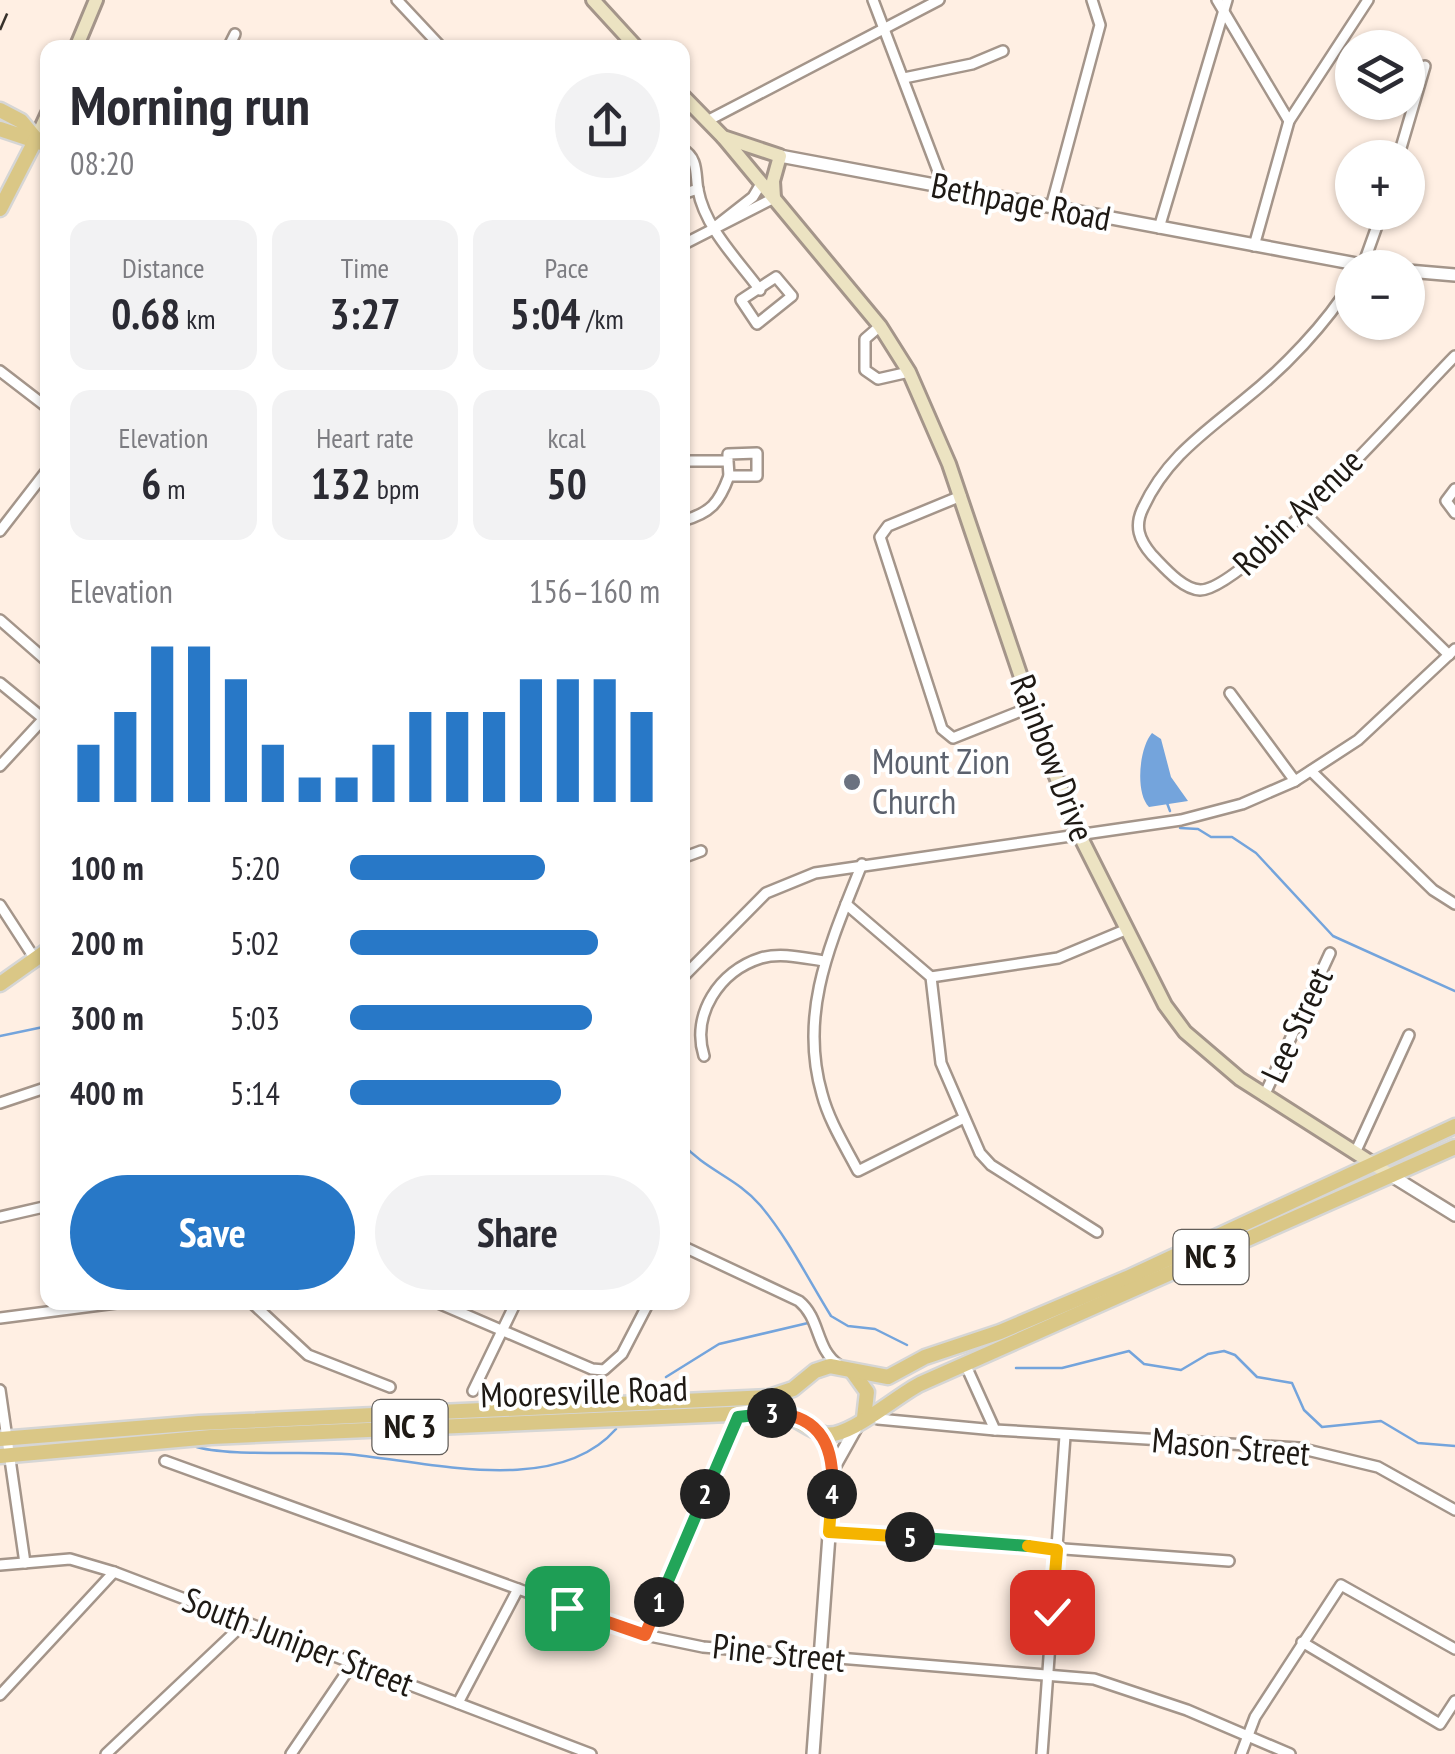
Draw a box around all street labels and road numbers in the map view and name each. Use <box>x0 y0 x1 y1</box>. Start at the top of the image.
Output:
street label: Bethpage Road <box>928 161 1115 241</box>
street label: Robin Avenue <box>1222 438 1372 585</box>
street label: Rainbow Drive <box>1000 668 1106 847</box>
street label: Lee Street <box>1250 959 1343 1089</box>
road number: NC 3 <box>1174 1230 1248 1284</box>
street label: Mooresville Road <box>479 1364 688 1418</box>
road number: NC 3 <box>372 1400 448 1454</box>
street label: Mason Street <box>1150 1416 1312 1476</box>
street label: South Juniper Street <box>176 1576 421 1706</box>
street label: Pine Street <box>711 1622 848 1682</box>

